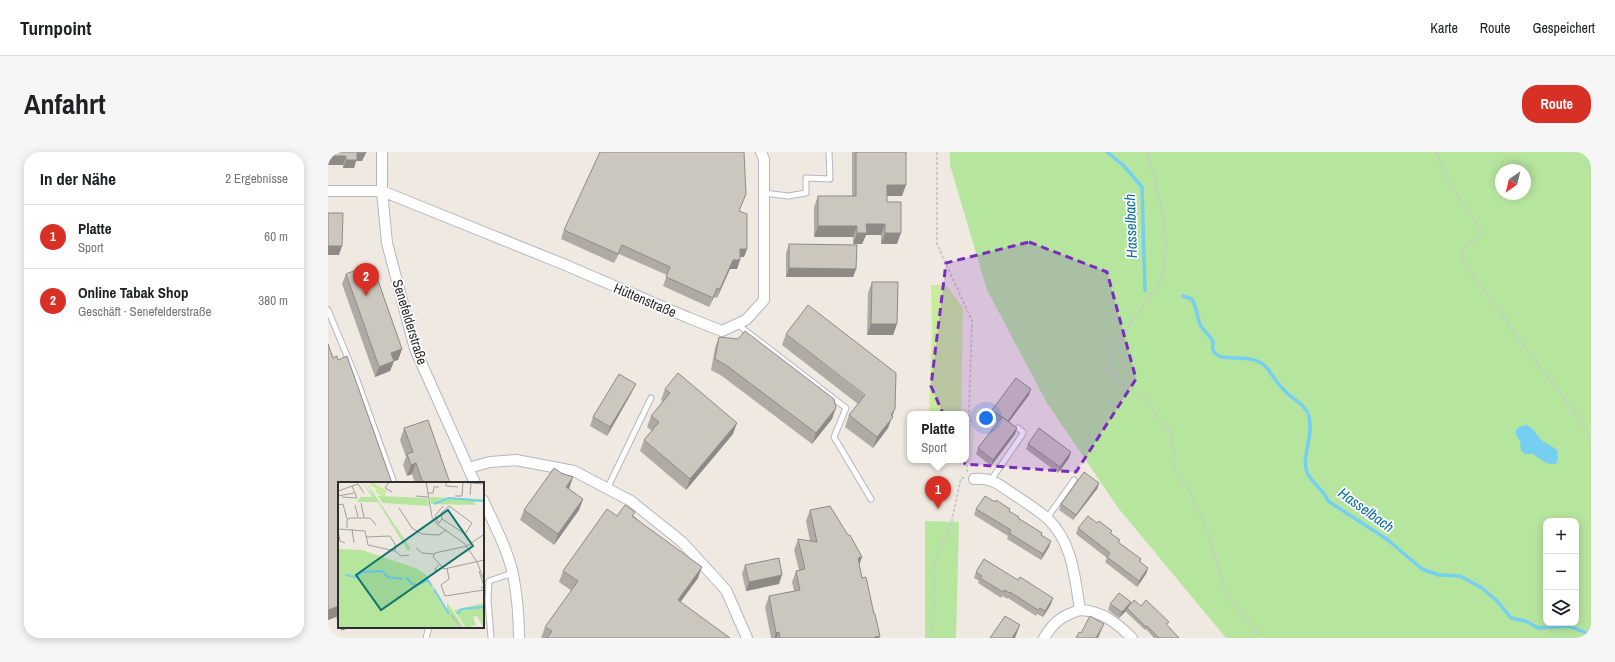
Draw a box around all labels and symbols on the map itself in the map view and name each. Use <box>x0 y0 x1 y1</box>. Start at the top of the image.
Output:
north arrow <box>1495 164 1531 200</box>
water label: Hasselbach <box>1119 193 1142 258</box>
pin: 2 <box>353 263 379 296</box>
street label: Senefelderstraße <box>389 277 431 367</box>
street label: Hüttenstraße <box>611 279 679 321</box>
your location <box>976 408 996 428</box>
pin: 1 <box>925 476 951 509</box>
inset map <box>338 482 484 628</box>
water label: Hasselbach <box>1334 482 1399 537</box>

